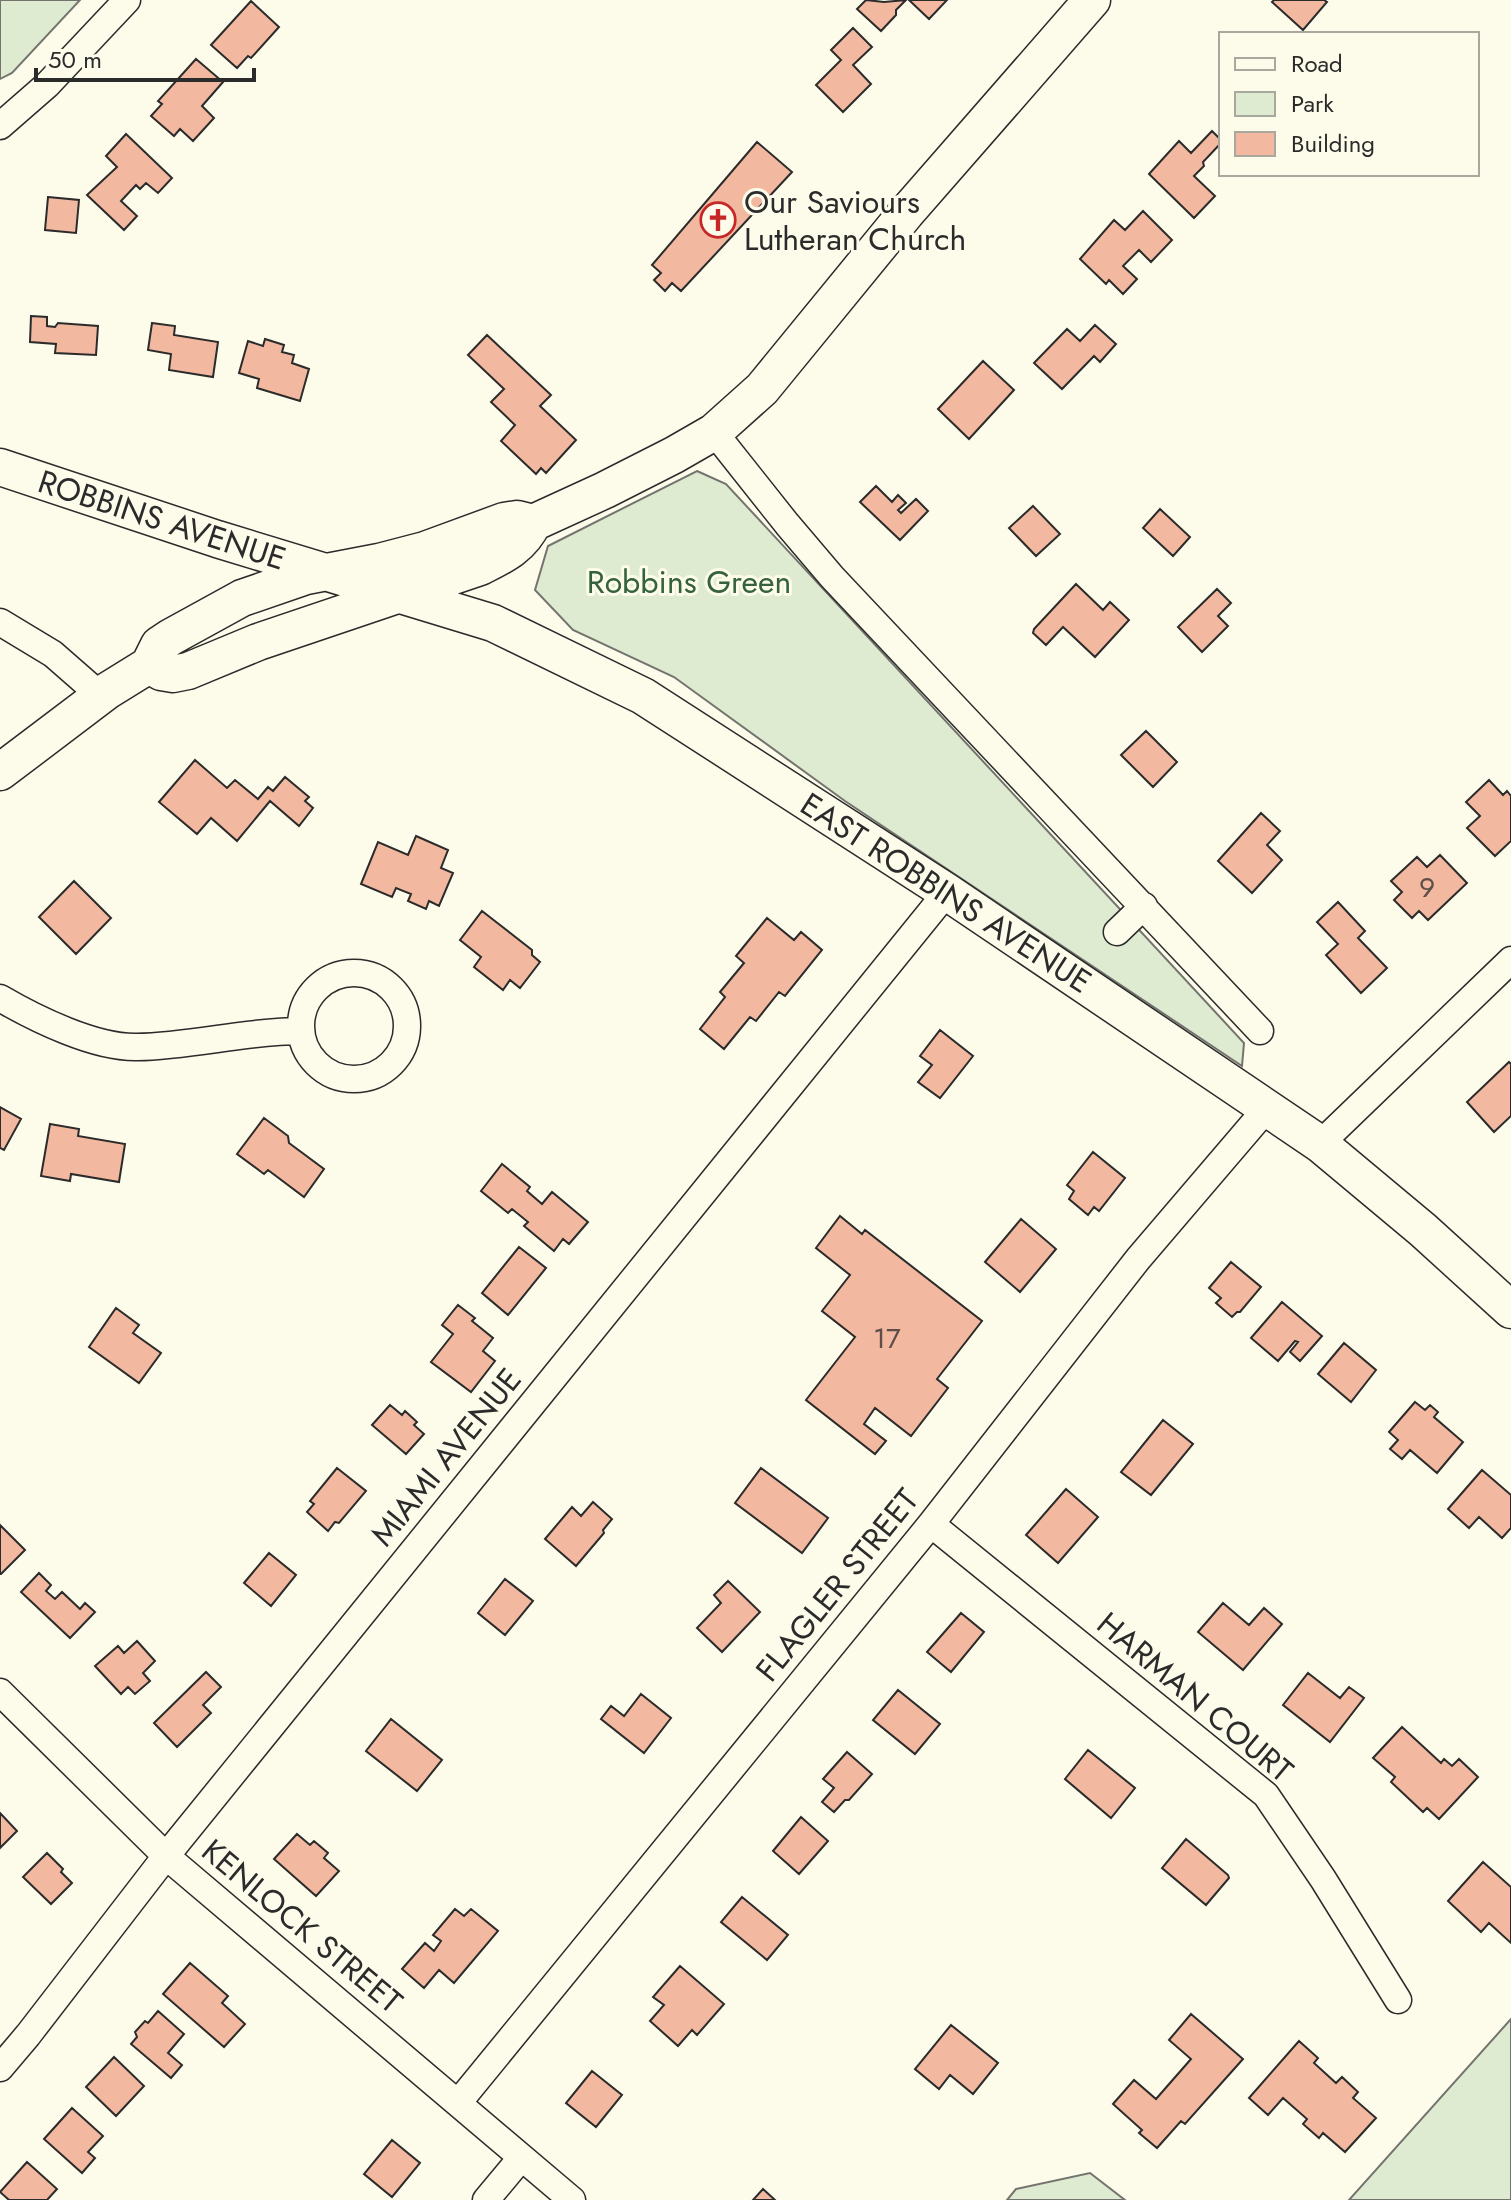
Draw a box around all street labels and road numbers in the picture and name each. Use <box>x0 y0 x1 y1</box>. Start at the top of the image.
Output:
street label: ROBBINS AVENUE <box>32 458 292 582</box>
street label: EAST ROBBINS AVENUE <box>792 782 1100 1004</box>
street label: MIAMI AVENUE <box>360 1358 532 1556</box>
street label: FLAGLER STREET <box>745 1479 929 1691</box>
street label: HARMAN COURT <box>1087 1601 1303 1793</box>
street label: KENLOCK STREET <box>192 1828 412 2024</box>

